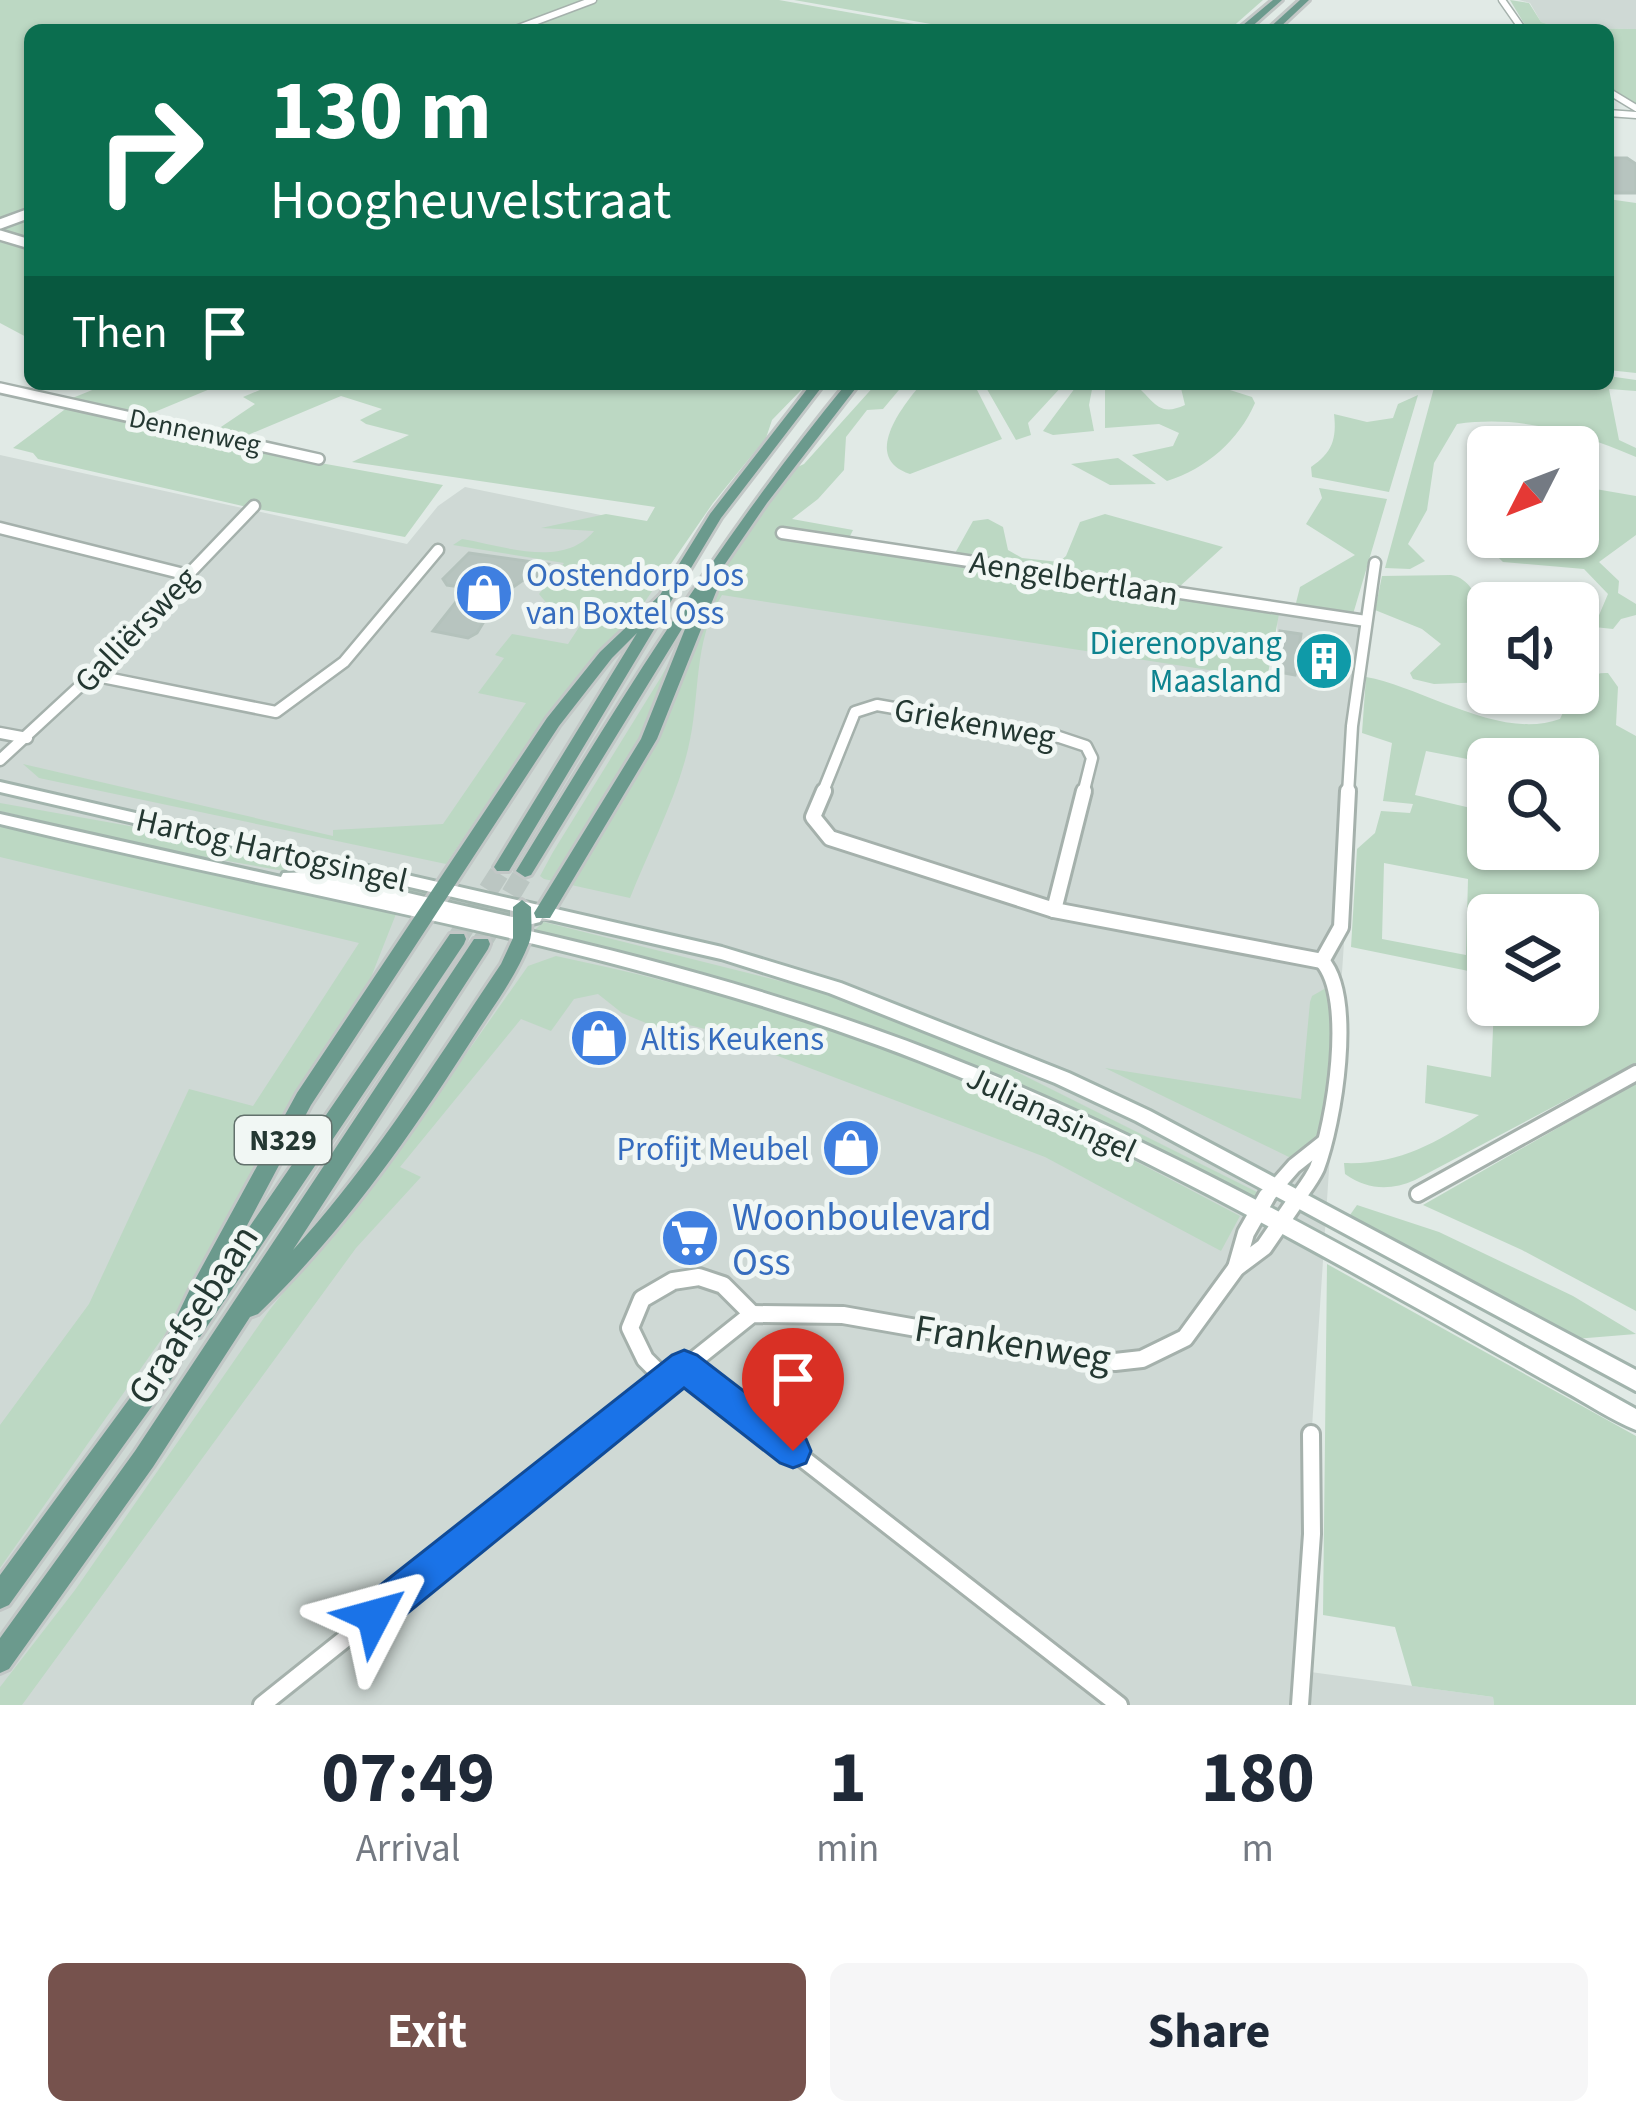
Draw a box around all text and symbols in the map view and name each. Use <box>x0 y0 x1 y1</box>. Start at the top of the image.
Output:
text: 130 m <box>270 52 492 172</box>
icon: right <box>72 72 228 228</box>
text: Hoogheuvelstraat <box>270 163 671 240</box>
icon: arrive <box>192 300 258 366</box>
text: Then <box>72 301 168 365</box>
street label: Dennenweg <box>125 399 265 465</box>
north arrow <box>1467 426 1599 558</box>
map controls <box>1467 426 1599 1026</box>
street label: Aengelbertlaan <box>966 539 1181 618</box>
place label: Oostendorp Jos van Boxtel Oss <box>526 552 744 637</box>
street label: Galliërsweg <box>64 556 209 704</box>
shop icon: Oostendorp Jos van Boxtel Oss <box>453 562 515 624</box>
button: sound <box>1467 582 1599 714</box>
place label: Dierenopvang Maasland <box>1090 620 1282 705</box>
building icon: Dierenopvang Maasland <box>1293 630 1355 692</box>
street label: Griekenweg <box>891 686 1059 761</box>
button: search <box>1467 738 1599 870</box>
street label: Hartog Hartogsingel <box>131 796 412 905</box>
button: layers <box>1467 894 1599 1026</box>
shop icon: Altis Keukens <box>568 1007 630 1069</box>
place label: Altis Keukens <box>641 1016 824 1063</box>
street label: Julianasingel <box>959 1054 1144 1174</box>
road number: N329 <box>235 1116 331 1164</box>
shop icon: Profijt Meubel <box>820 1117 882 1179</box>
place label: Profijt Meubel <box>616 1126 809 1173</box>
place label: Woonboulevard Oss <box>732 1190 992 1291</box>
supermarket icon: Woonboulevard Oss <box>659 1207 721 1269</box>
street label: Graafsebaan <box>114 1214 273 1416</box>
street label: Frankenweg <box>911 1301 1115 1387</box>
pin <box>742 1328 844 1451</box>
icon: arrive <box>760 1346 826 1412</box>
position arrow <box>311 1553 437 1679</box>
text: 07:49 <box>321 1727 495 1830</box>
text: 1 <box>829 1727 867 1830</box>
text: 180 <box>1201 1727 1315 1830</box>
text: Arrival <box>356 1821 461 1877</box>
text: min <box>816 1821 879 1877</box>
text: m <box>1242 1821 1274 1877</box>
button: Exit <box>48 1963 806 2101</box>
button: Share <box>830 1963 1588 2101</box>

